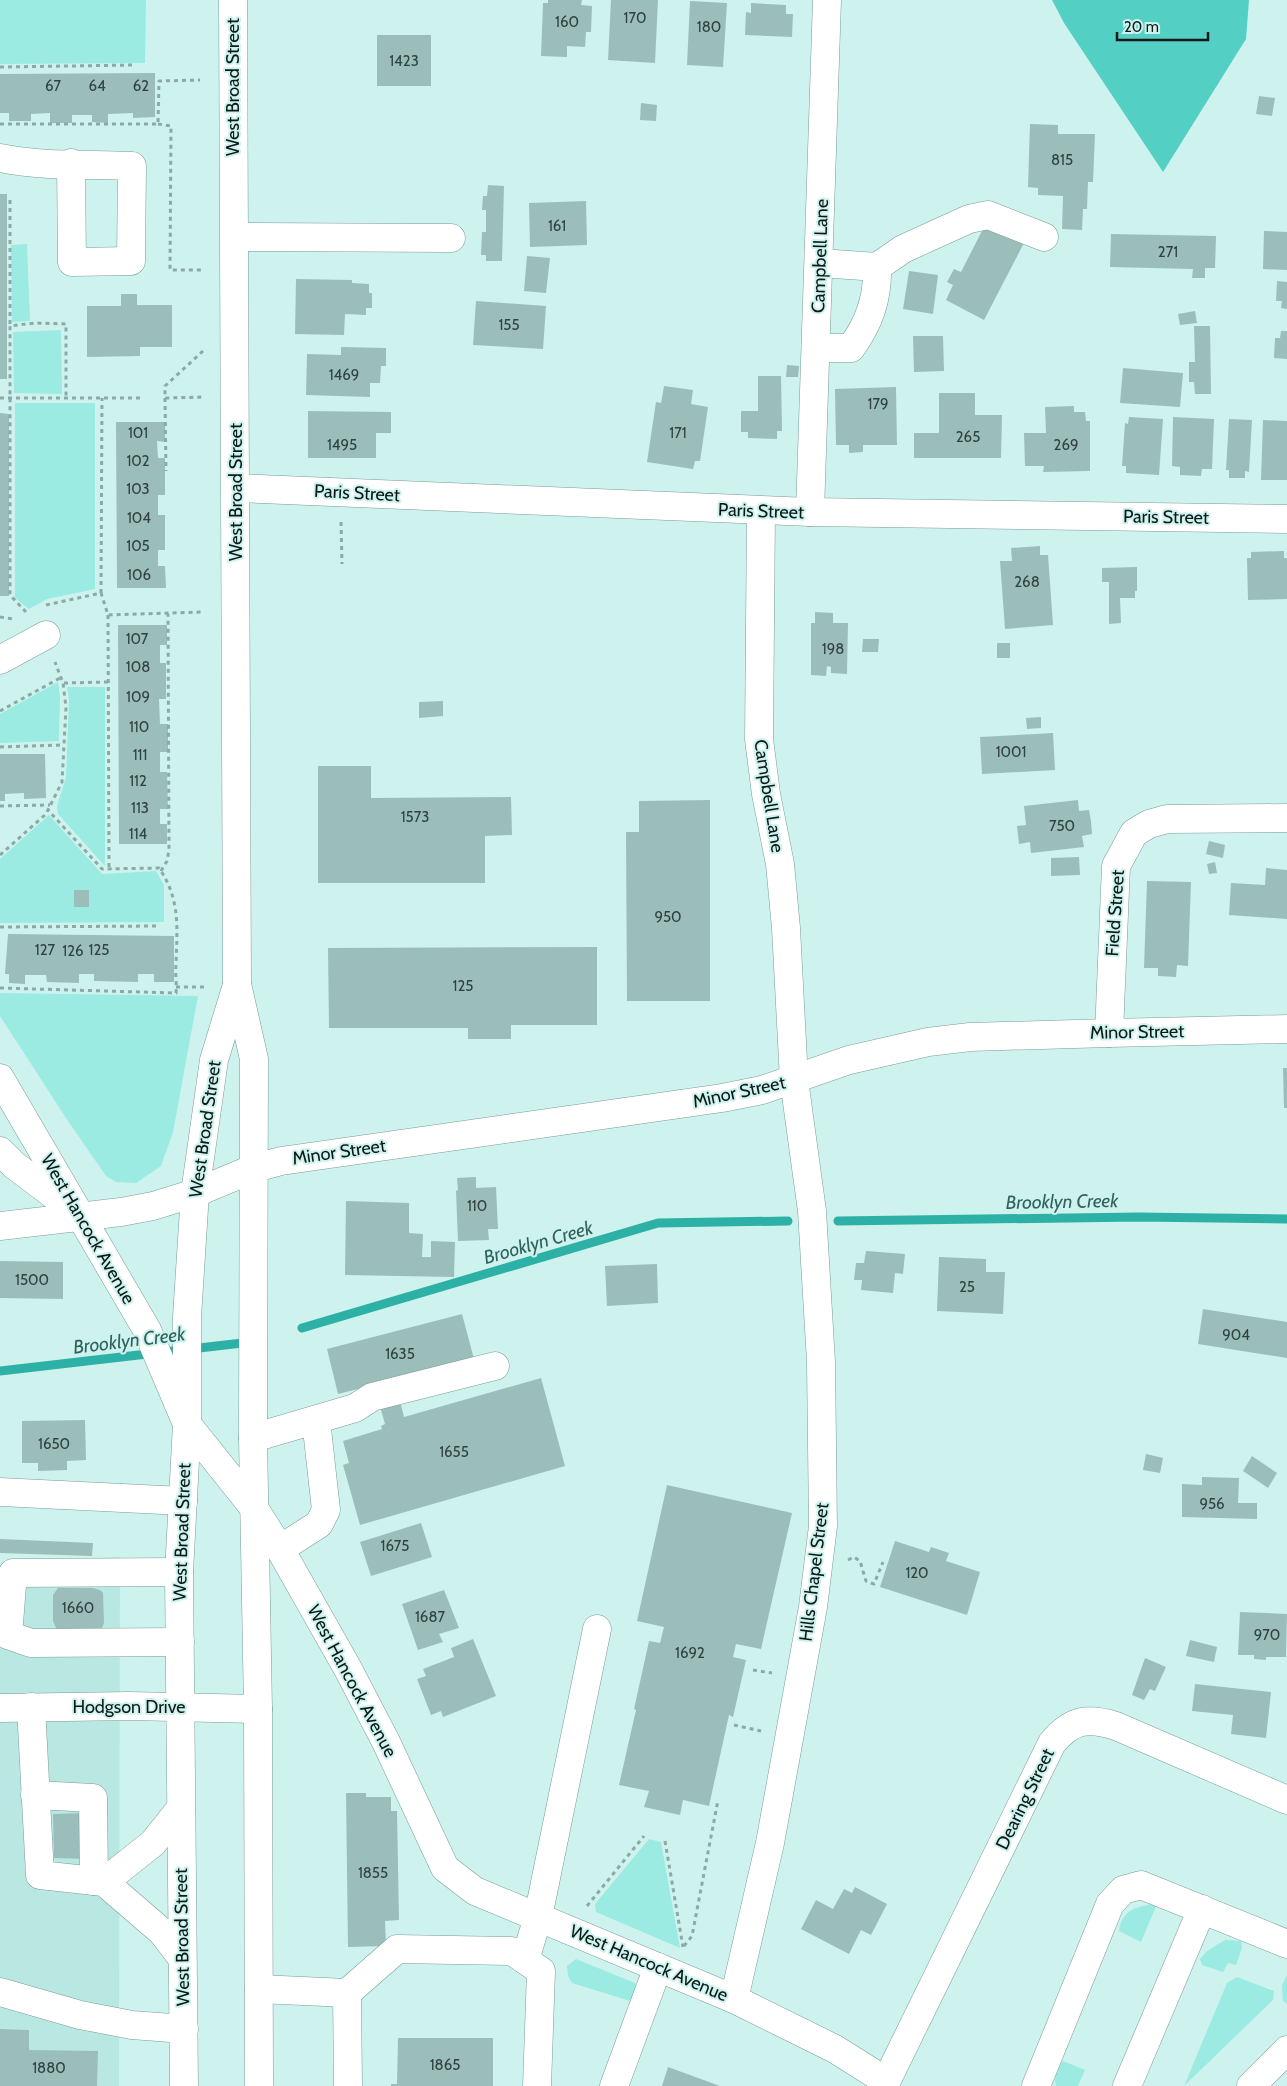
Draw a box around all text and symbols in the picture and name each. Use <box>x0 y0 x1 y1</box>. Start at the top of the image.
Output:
house number: 170 <box>624 9 646 27</box>
scale bar <box>1117 10 1208 42</box>
house number: 160 <box>555 13 579 31</box>
street label: West Broad Street <box>222 18 244 156</box>
house number: 180 <box>697 18 721 36</box>
text: 20 m <box>1124 18 1159 36</box>
house number: 1423 <box>389 52 419 70</box>
house number: 67 <box>45 77 61 95</box>
house number: 64 <box>88 77 106 95</box>
house number: 62 <box>133 77 149 95</box>
house number: 815 <box>1051 151 1073 169</box>
street label: Campbell Lane <box>807 199 833 313</box>
house number: 161 <box>548 217 566 235</box>
house number: 271 <box>1158 243 1178 261</box>
house number: 155 <box>498 316 520 334</box>
house number: 1469 <box>329 366 359 384</box>
house number: 179 <box>868 395 888 413</box>
street label: West Broad Street <box>225 423 247 561</box>
house number: 101 <box>128 424 148 442</box>
house number: 171 <box>669 424 687 442</box>
house number: 265 <box>956 428 980 446</box>
house number: 1495 <box>327 436 357 454</box>
house number: 269 <box>1054 436 1078 454</box>
house number: 102 <box>126 452 150 470</box>
house number: 103 <box>126 480 150 498</box>
street label: Paris Street <box>314 480 400 506</box>
street label: Paris Street <box>718 499 804 523</box>
street label: Paris Street <box>1123 505 1209 529</box>
house number: 104 <box>127 509 151 527</box>
house number: 105 <box>126 537 150 555</box>
house number: 106 <box>127 566 151 584</box>
house number: 268 <box>1014 573 1040 591</box>
house number: 107 <box>126 630 149 648</box>
house number: 198 <box>822 640 844 658</box>
house number: 108 <box>126 658 150 676</box>
house number: 109 <box>126 688 150 706</box>
house number: 110 <box>129 718 149 736</box>
street label: Campbell Lane <box>749 738 789 854</box>
house number: 1001 <box>996 743 1026 761</box>
house number: 111 <box>133 746 147 764</box>
house number: 112 <box>129 772 147 790</box>
house number: 113 <box>131 799 149 817</box>
house number: 1573 <box>401 808 429 826</box>
house number: 750 <box>1049 817 1075 835</box>
house number: 114 <box>129 825 148 843</box>
street label: Field Street <box>1101 869 1129 957</box>
house number: 950 <box>654 908 682 926</box>
house number: 127 <box>35 941 56 959</box>
house number: 125 <box>89 941 109 959</box>
house number: 126 <box>62 942 84 960</box>
house number: 125 <box>453 977 473 995</box>
street label: Minor Street <box>1090 1020 1184 1044</box>
street label: West Broad Street <box>185 1059 225 1199</box>
street label: Minor Street <box>691 1071 787 1113</box>
street label: Minor Street <box>291 1135 387 1169</box>
street label: West Hancock Avenue <box>36 1150 140 1308</box>
water label: Brooklyn Creek <box>1006 1189 1119 1214</box>
house number: 110 <box>467 1197 487 1215</box>
water label: Brooklyn Creek <box>481 1216 596 1269</box>
house number: 1500 <box>15 1271 49 1289</box>
house number: 25 <box>959 1278 975 1296</box>
water label: Brooklyn Creek <box>72 1322 187 1359</box>
house number: 904 <box>1222 1326 1250 1344</box>
house number: 1635 <box>385 1345 415 1363</box>
house number: 1650 <box>38 1435 70 1453</box>
house number: 1655 <box>439 1443 469 1461</box>
street label: West Broad Street <box>169 1463 195 1601</box>
house number: 956 <box>1199 1495 1225 1513</box>
street label: Hills Chapel Street <box>795 1501 833 1643</box>
house number: 1675 <box>381 1537 409 1555</box>
house number: 120 <box>905 1564 929 1582</box>
house number: 1660 <box>62 1599 94 1617</box>
street label: West Hancock Avenue <box>302 1601 402 1761</box>
house number: 1687 <box>415 1608 445 1626</box>
house number: 970 <box>1254 1626 1280 1644</box>
house number: 1692 <box>675 1644 705 1662</box>
street label: Hodgson Drive <box>72 1696 186 1718</box>
street label: Dearing Street <box>991 1745 1059 1853</box>
house number: 1855 <box>358 1864 388 1882</box>
street label: West Broad Street <box>170 1868 194 2006</box>
street label: West Hancock Avenue <box>567 1920 731 2006</box>
house number: 1865 <box>430 2056 460 2074</box>
house number: 1880 <box>32 2059 66 2077</box>

